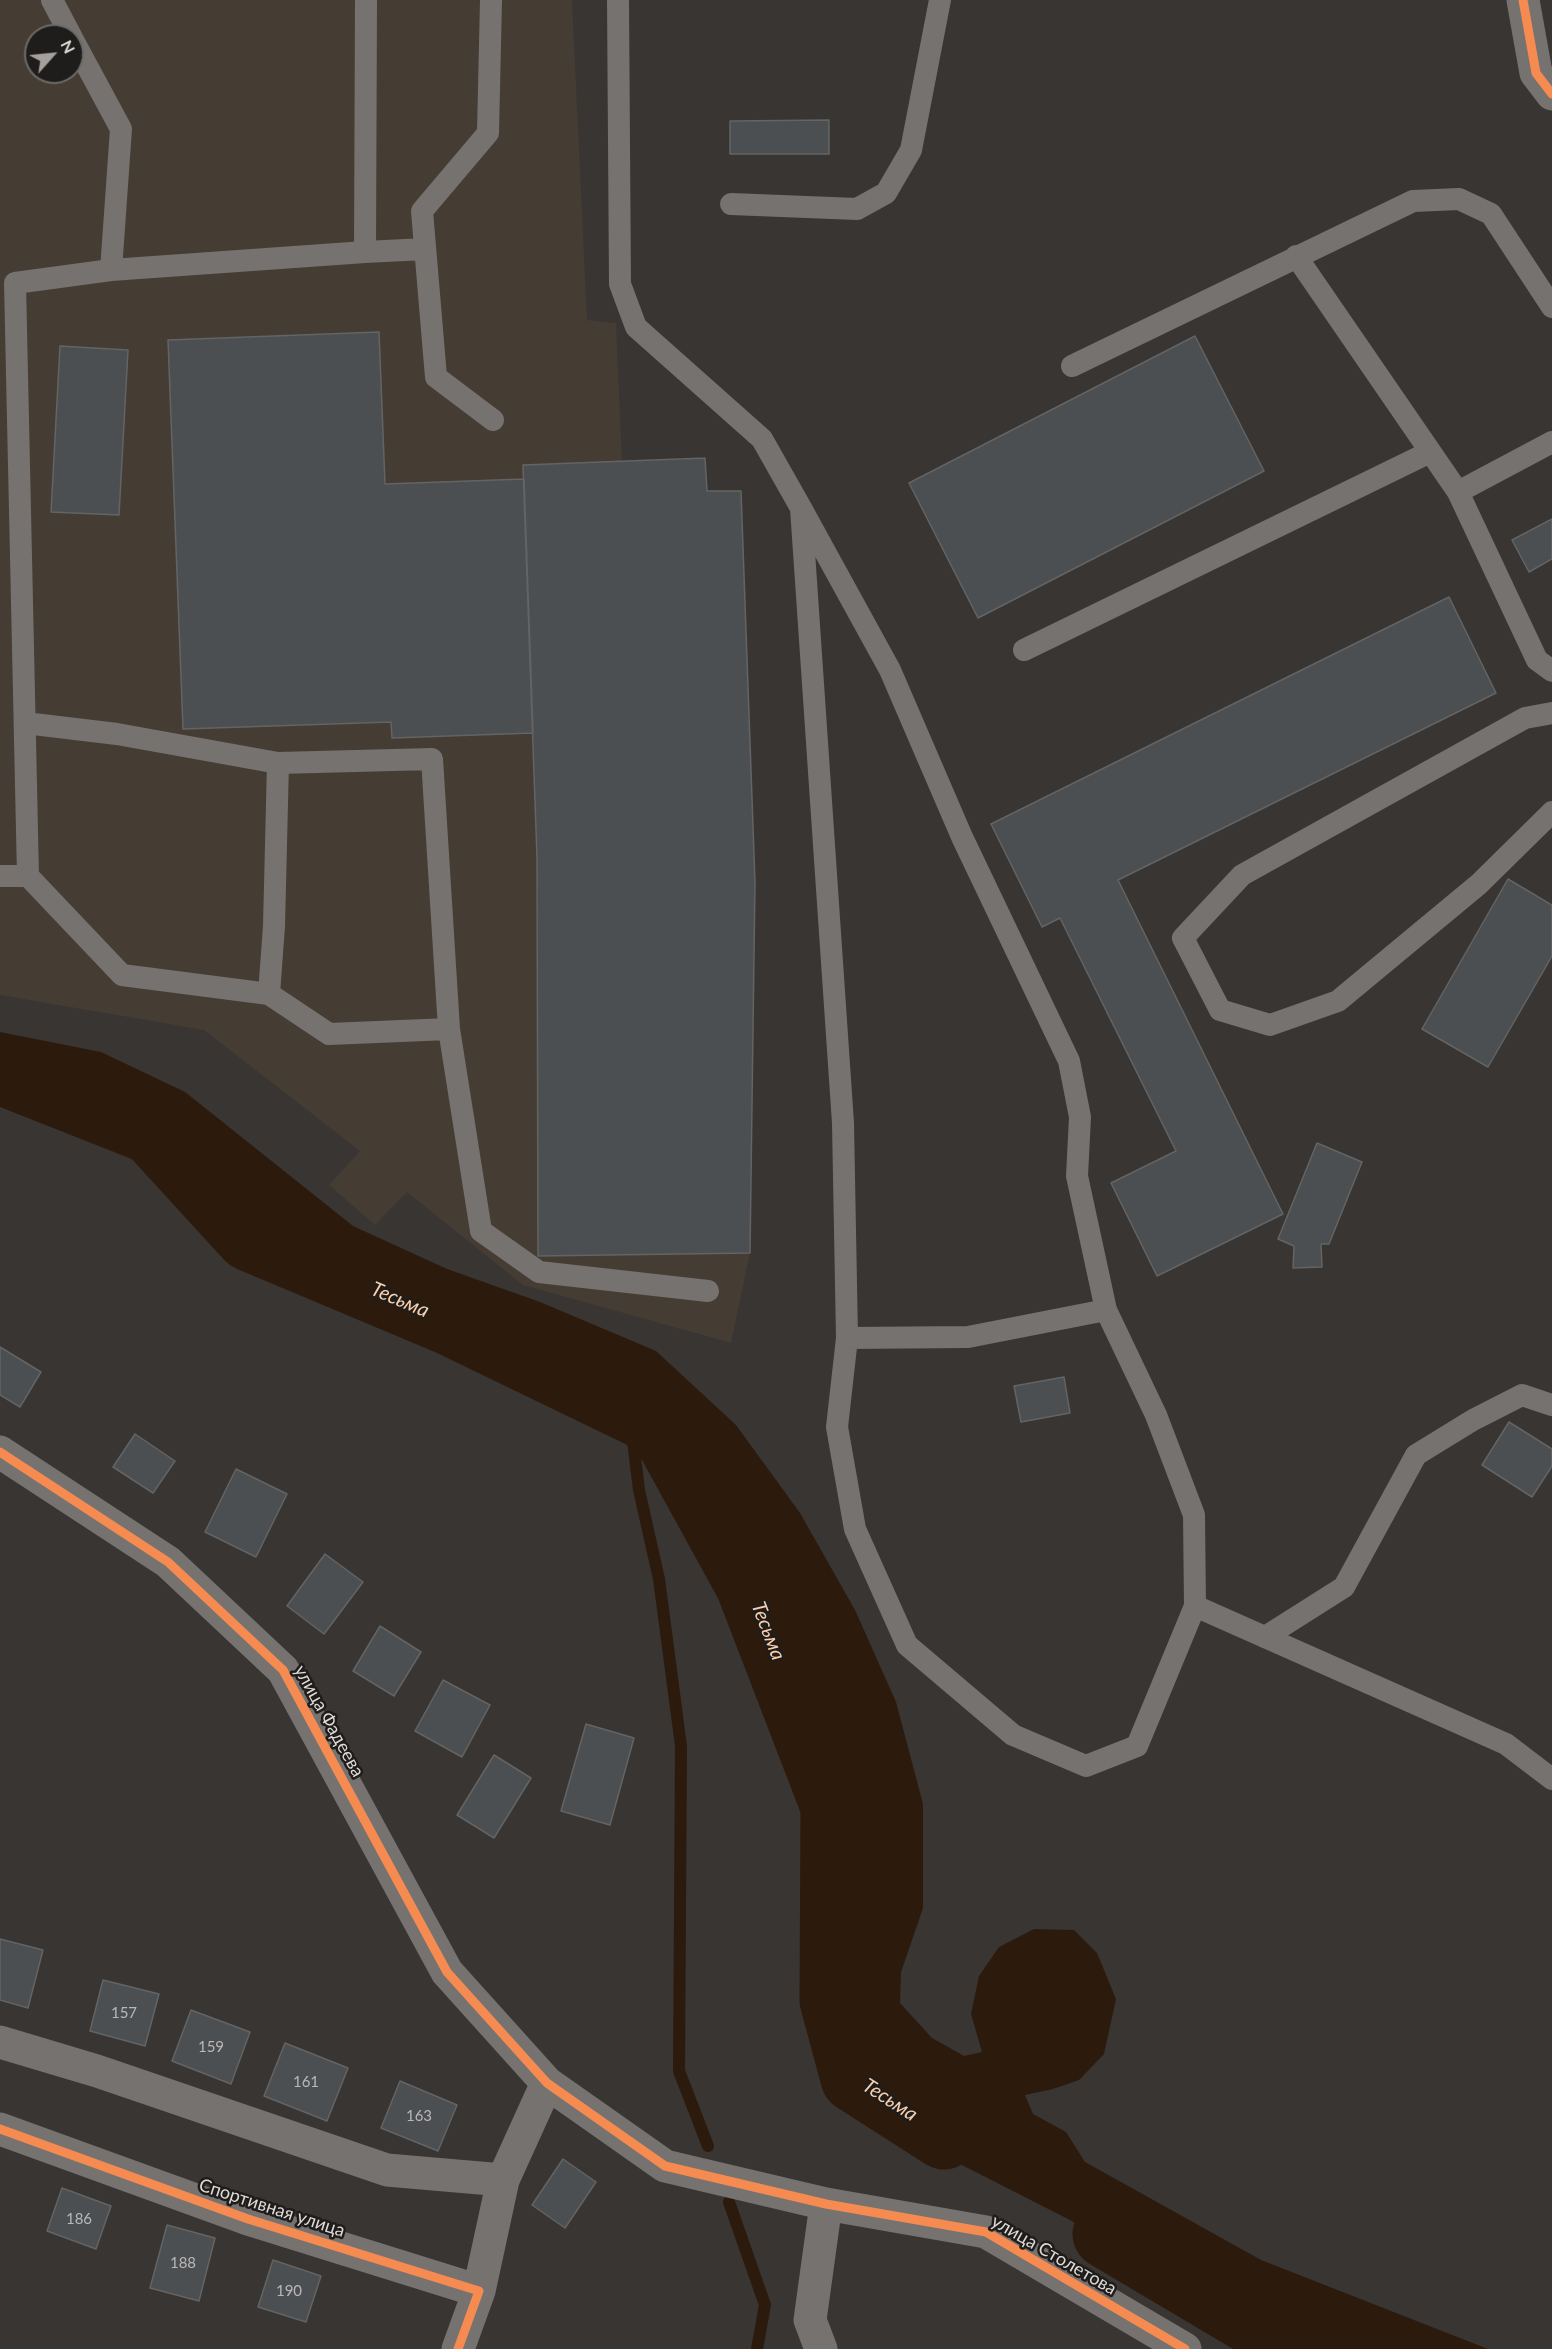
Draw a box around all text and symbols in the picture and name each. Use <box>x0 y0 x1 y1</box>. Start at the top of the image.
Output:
north arrow <box>24 24 84 84</box>
text: N <box>57 37 80 56</box>
water label: Тесьма <box>367 1277 433 1323</box>
water label: Тесьма <box>746 1598 790 1664</box>
street label: улица Фадеева <box>289 1661 369 1781</box>
house number: 157 <box>111 2004 137 2022</box>
house number: 159 <box>198 2038 224 2056</box>
house number: 161 <box>293 2073 319 2091</box>
water label: Тесьма <box>858 2073 922 2127</box>
house number: 163 <box>406 2107 432 2125</box>
street label: Спортивная улица <box>196 2174 348 2242</box>
house number: 186 <box>66 2210 92 2228</box>
street label: улица Столетова <box>988 2210 1120 2300</box>
house number: 188 <box>170 2254 196 2272</box>
house number: 190 <box>276 2282 302 2300</box>

